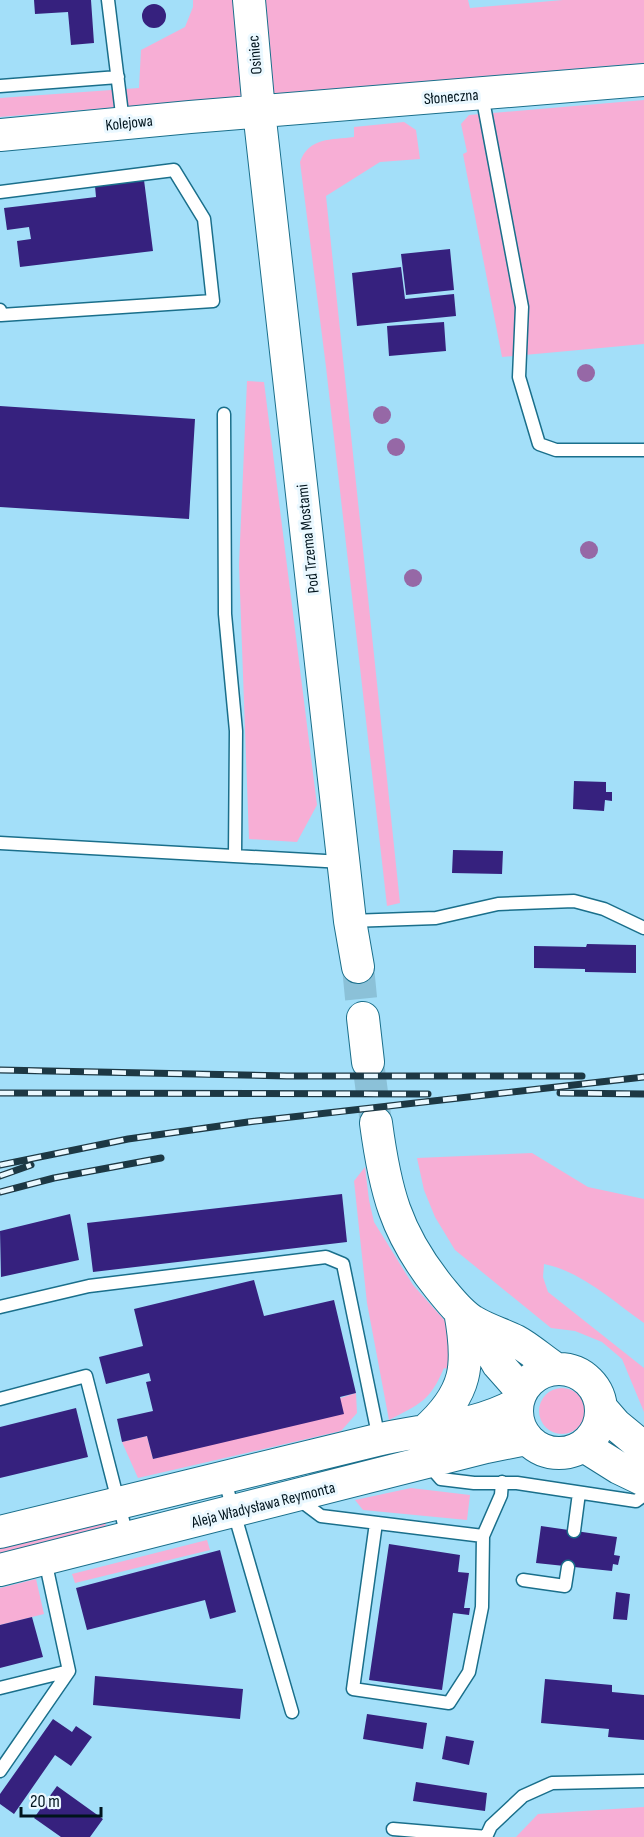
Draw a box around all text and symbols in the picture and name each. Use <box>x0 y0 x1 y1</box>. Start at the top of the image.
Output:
street label: Osiniec <box>244 34 267 75</box>
street label: Słoneczna <box>423 86 479 109</box>
street label: Kolejowa <box>105 112 154 135</box>
street label: Pod Trzema Mostami <box>293 483 324 594</box>
street label: Aleja Władysława Reymonta <box>189 1478 337 1533</box>
scale bar <box>21 1780 100 1818</box>
text: 20 m <box>30 1791 60 1812</box>

